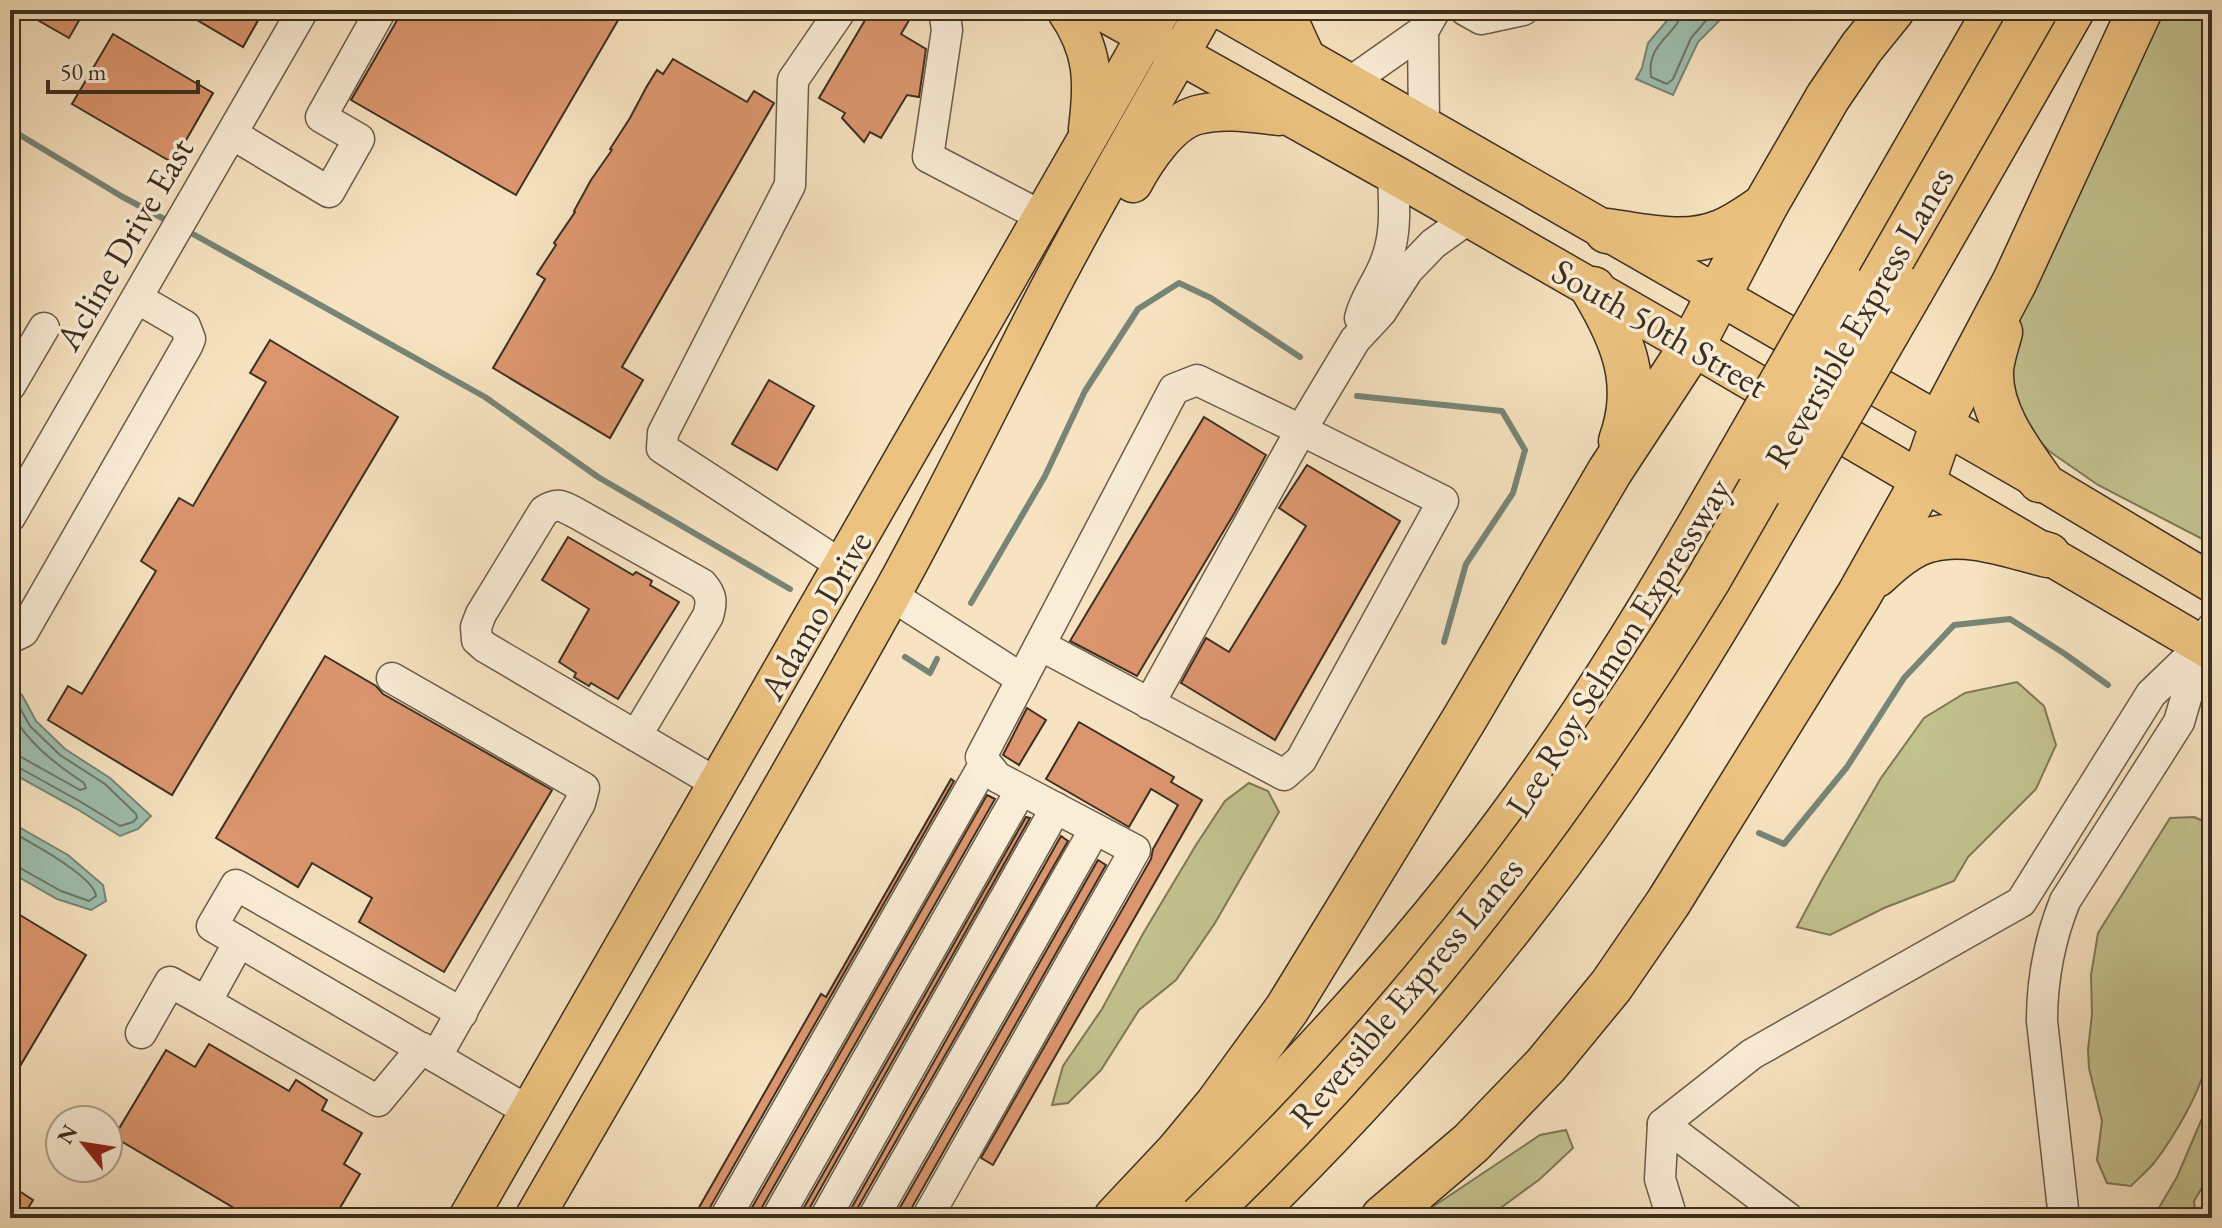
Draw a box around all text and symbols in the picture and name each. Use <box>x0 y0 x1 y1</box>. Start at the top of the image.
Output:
scale bar <box>48 44 198 94</box>
text: 50 m <box>60 56 107 87</box>
street label: Acline Drive East <box>44 129 204 360</box>
street label: Reversible Express Lanes <box>1754 158 1964 476</box>
street label: South 50th Street <box>1544 247 1777 409</box>
street label: Lee Roy Selmon Expressway <box>1495 469 1742 825</box>
street label: Adamo Drive <box>747 522 882 709</box>
street label: Reversible Express Lanes <box>1279 847 1533 1137</box>
north arrow <box>44 1104 124 1184</box>
text: N <box>50 1119 84 1149</box>

